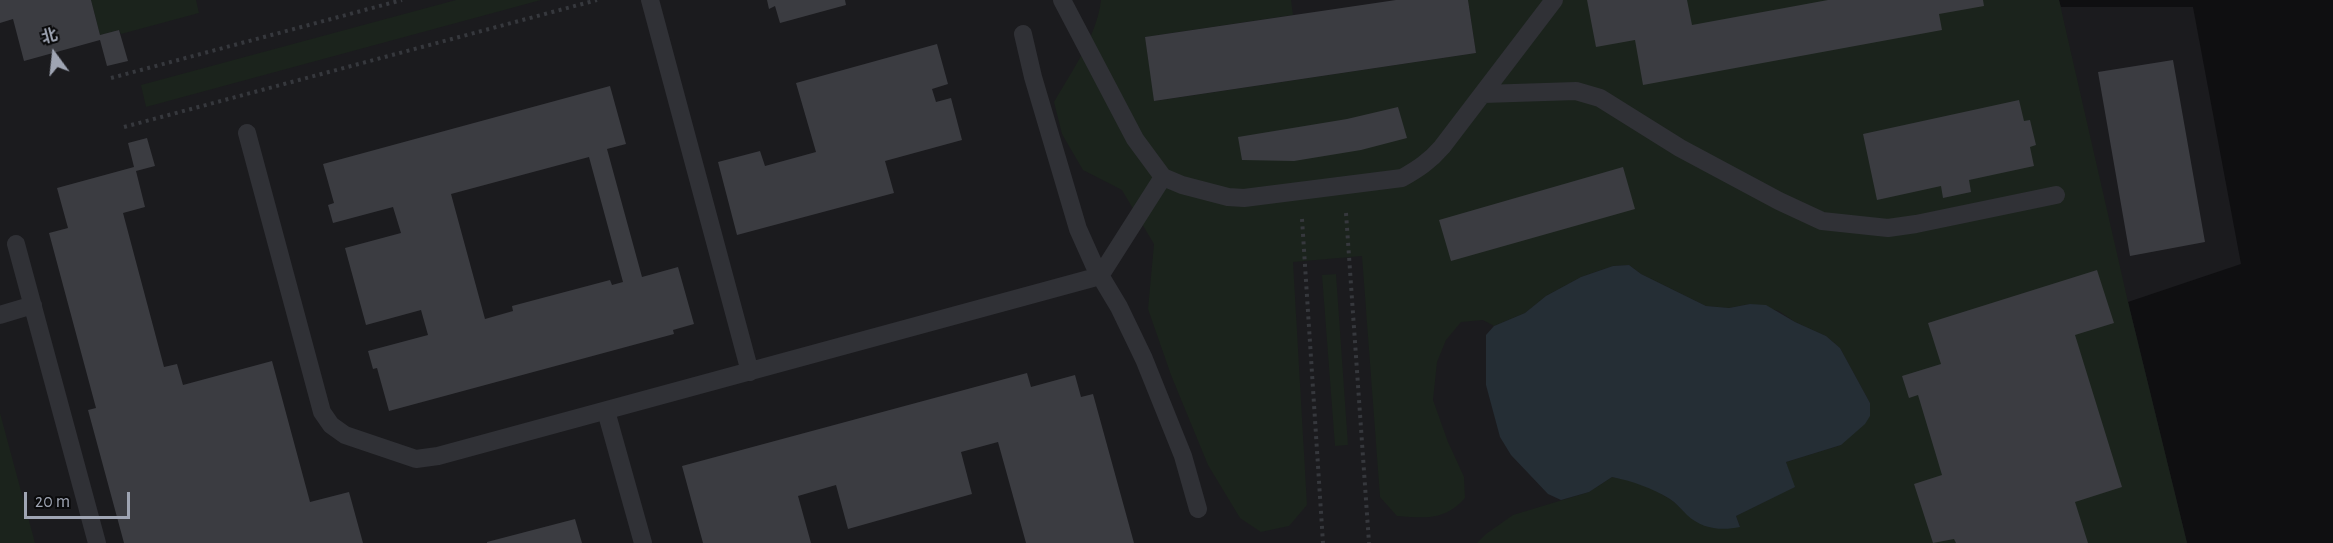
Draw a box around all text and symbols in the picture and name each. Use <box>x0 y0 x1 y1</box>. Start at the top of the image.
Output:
north arrow <box>24 24 84 84</box>
text: 北 <box>40 27 59 46</box>
scale bar <box>27 480 134 518</box>
text: 20 m <box>35 493 70 511</box>

